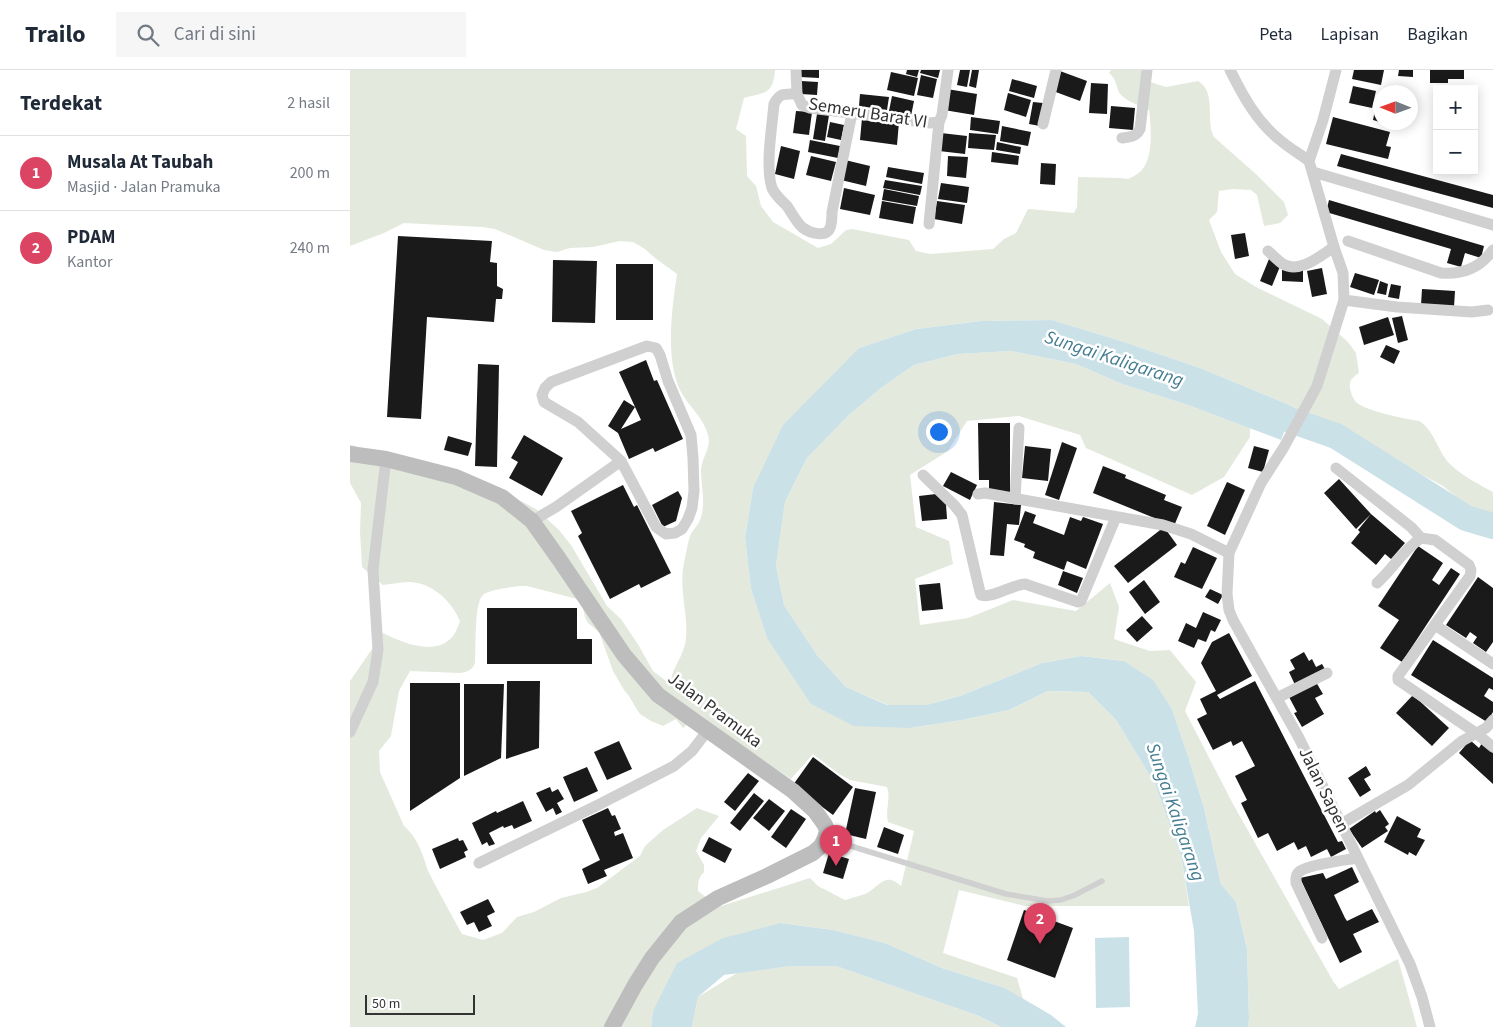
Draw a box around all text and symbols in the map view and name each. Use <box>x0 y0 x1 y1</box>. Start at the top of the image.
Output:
search box <box>116 12 466 57</box>
text: Trailo <box>25 17 86 52</box>
icon: search <box>134 21 162 49</box>
text: Cari di sini <box>174 21 256 48</box>
text: Peta <box>1259 22 1292 47</box>
text: Lapisan <box>1320 22 1379 47</box>
text: Bagikan <box>1407 22 1468 47</box>
north arrow <box>1373 85 1418 130</box>
map controls <box>1433 85 1478 175</box>
button: + <box>1433 85 1478 130</box>
text: Terdekat <box>20 88 102 118</box>
street label: Semeru Barat VI <box>807 91 929 135</box>
text: 2 hasil <box>287 92 330 114</box>
button: − <box>1433 130 1478 175</box>
text: Musala At Taubah <box>67 149 213 176</box>
text: 1 <box>32 162 40 184</box>
text: 200 m <box>290 162 330 184</box>
text: Masjid · Jalan Pramuka <box>67 176 220 198</box>
text: PDAM <box>67 224 116 251</box>
text: 2 <box>32 237 40 259</box>
text: 240 m <box>290 237 330 259</box>
text: Kantor <box>67 251 113 273</box>
water label: Sungai Kaligarang <box>1041 324 1187 394</box>
your location <box>926 419 952 445</box>
street label: Jalan Pramuka <box>663 666 767 754</box>
water label: Sungai Kaligarang <box>1139 739 1211 885</box>
street label: Jalan Sapen <box>1293 743 1355 837</box>
pin: 1 <box>820 825 852 866</box>
pin: 2 <box>1024 903 1056 944</box>
scale bar <box>365 992 475 1015</box>
text: 50 m <box>372 994 400 1014</box>

